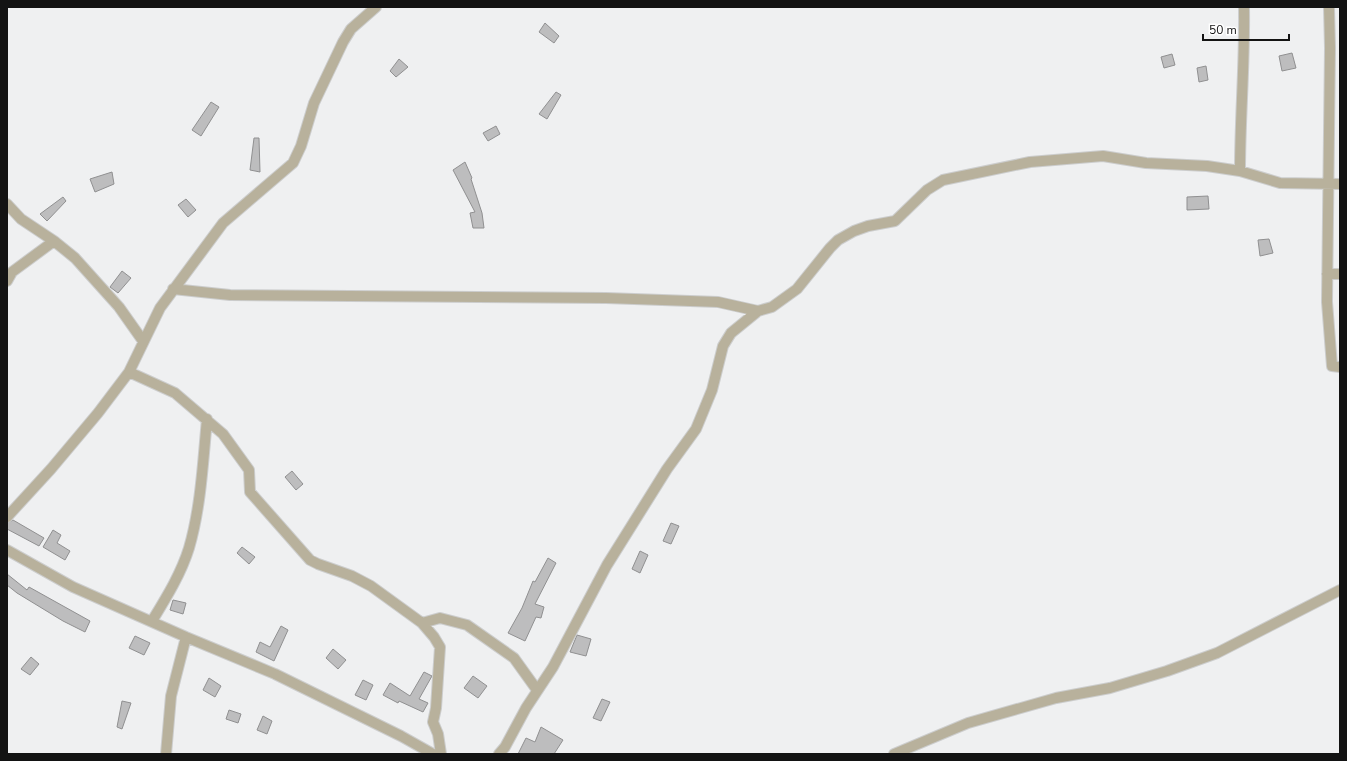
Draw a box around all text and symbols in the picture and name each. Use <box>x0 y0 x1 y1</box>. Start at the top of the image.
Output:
scale bar <box>1203 16 1289 42</box>
text: 50 m <box>1209 22 1237 38</box>

